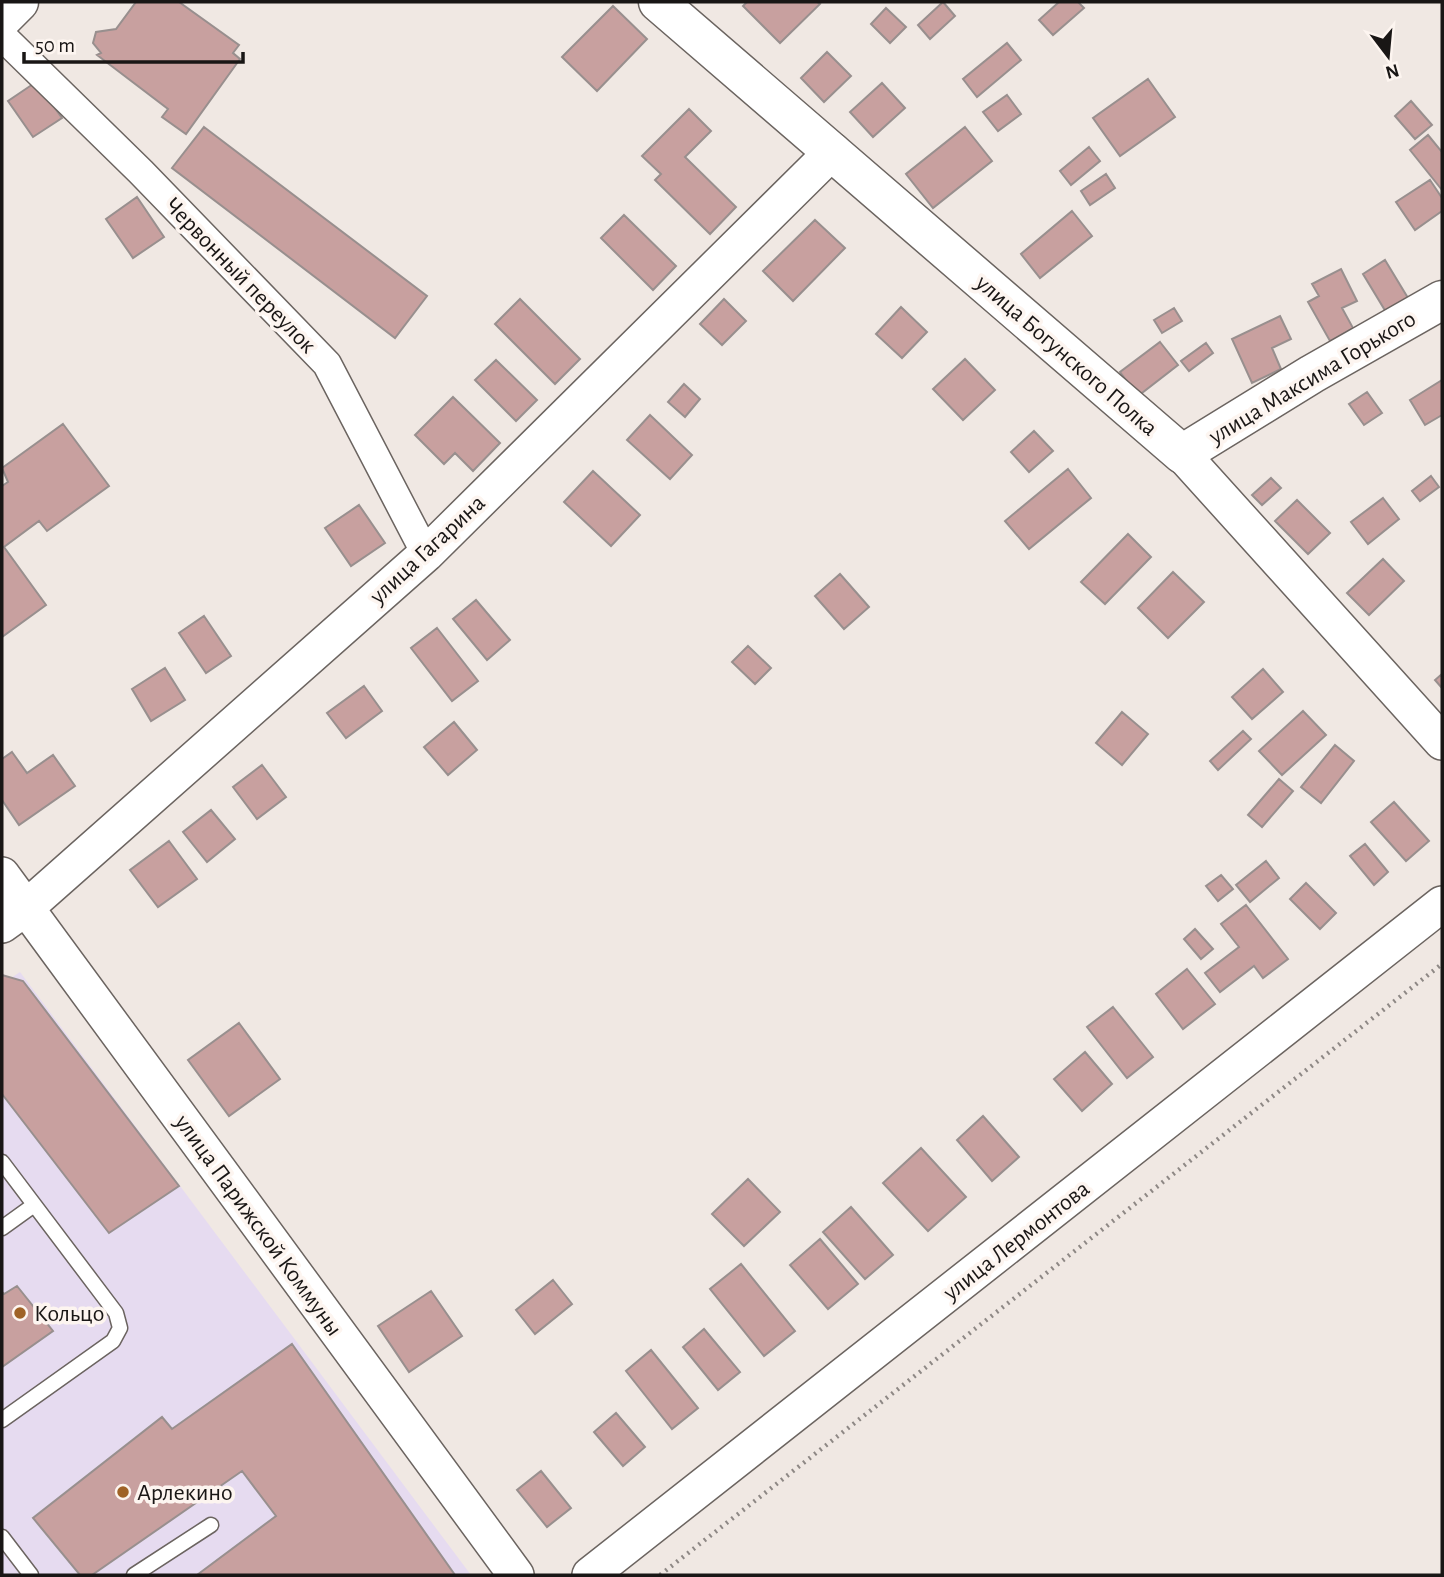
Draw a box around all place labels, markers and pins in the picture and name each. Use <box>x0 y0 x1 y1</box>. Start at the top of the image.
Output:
place label: Кольцо <box>34 1302 104 1326</box>
marker: Кольцо <box>12 1305 28 1321</box>
place label: Арлекино <box>137 1481 233 1505</box>
marker: Арлекино <box>115 1484 131 1500</box>

